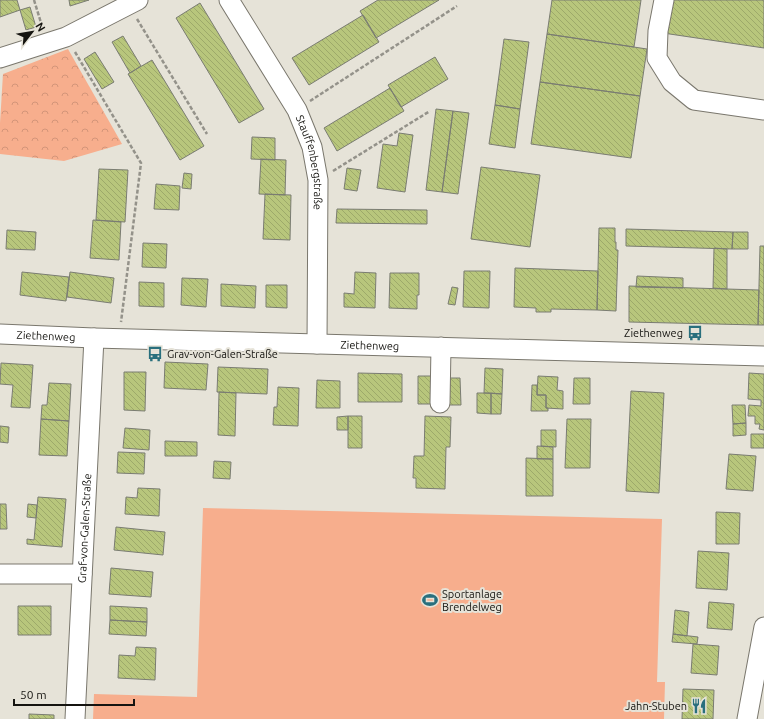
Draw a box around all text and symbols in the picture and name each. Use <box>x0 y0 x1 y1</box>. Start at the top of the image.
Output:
north arrow <box>12 12 52 52</box>
text: N <box>33 20 48 33</box>
street label: Stauffenbergstraße <box>294 113 324 210</box>
bus stop icon: Ziethenweg <box>686 324 704 342</box>
place label: Ziethenweg <box>624 327 683 339</box>
street label: Ziethenweg <box>16 329 76 343</box>
street label: Ziethenweg <box>340 339 399 352</box>
bus stop icon: Grav-von-Galen-Straße <box>146 345 164 363</box>
place label: Grav-von-Galen-Straße <box>167 348 278 360</box>
street label: Graf-von-Galen-Straße <box>76 473 93 583</box>
place label: Sportanlage Brendelweg <box>442 588 502 613</box>
sports icon: Sportanlage Brendelweg <box>421 591 439 609</box>
scale bar <box>14 681 134 707</box>
text: 50 m <box>20 688 47 701</box>
restaurant icon: Jahn-Stuben <box>690 697 708 715</box>
place label: Jahn-Stuben <box>625 700 687 712</box>

